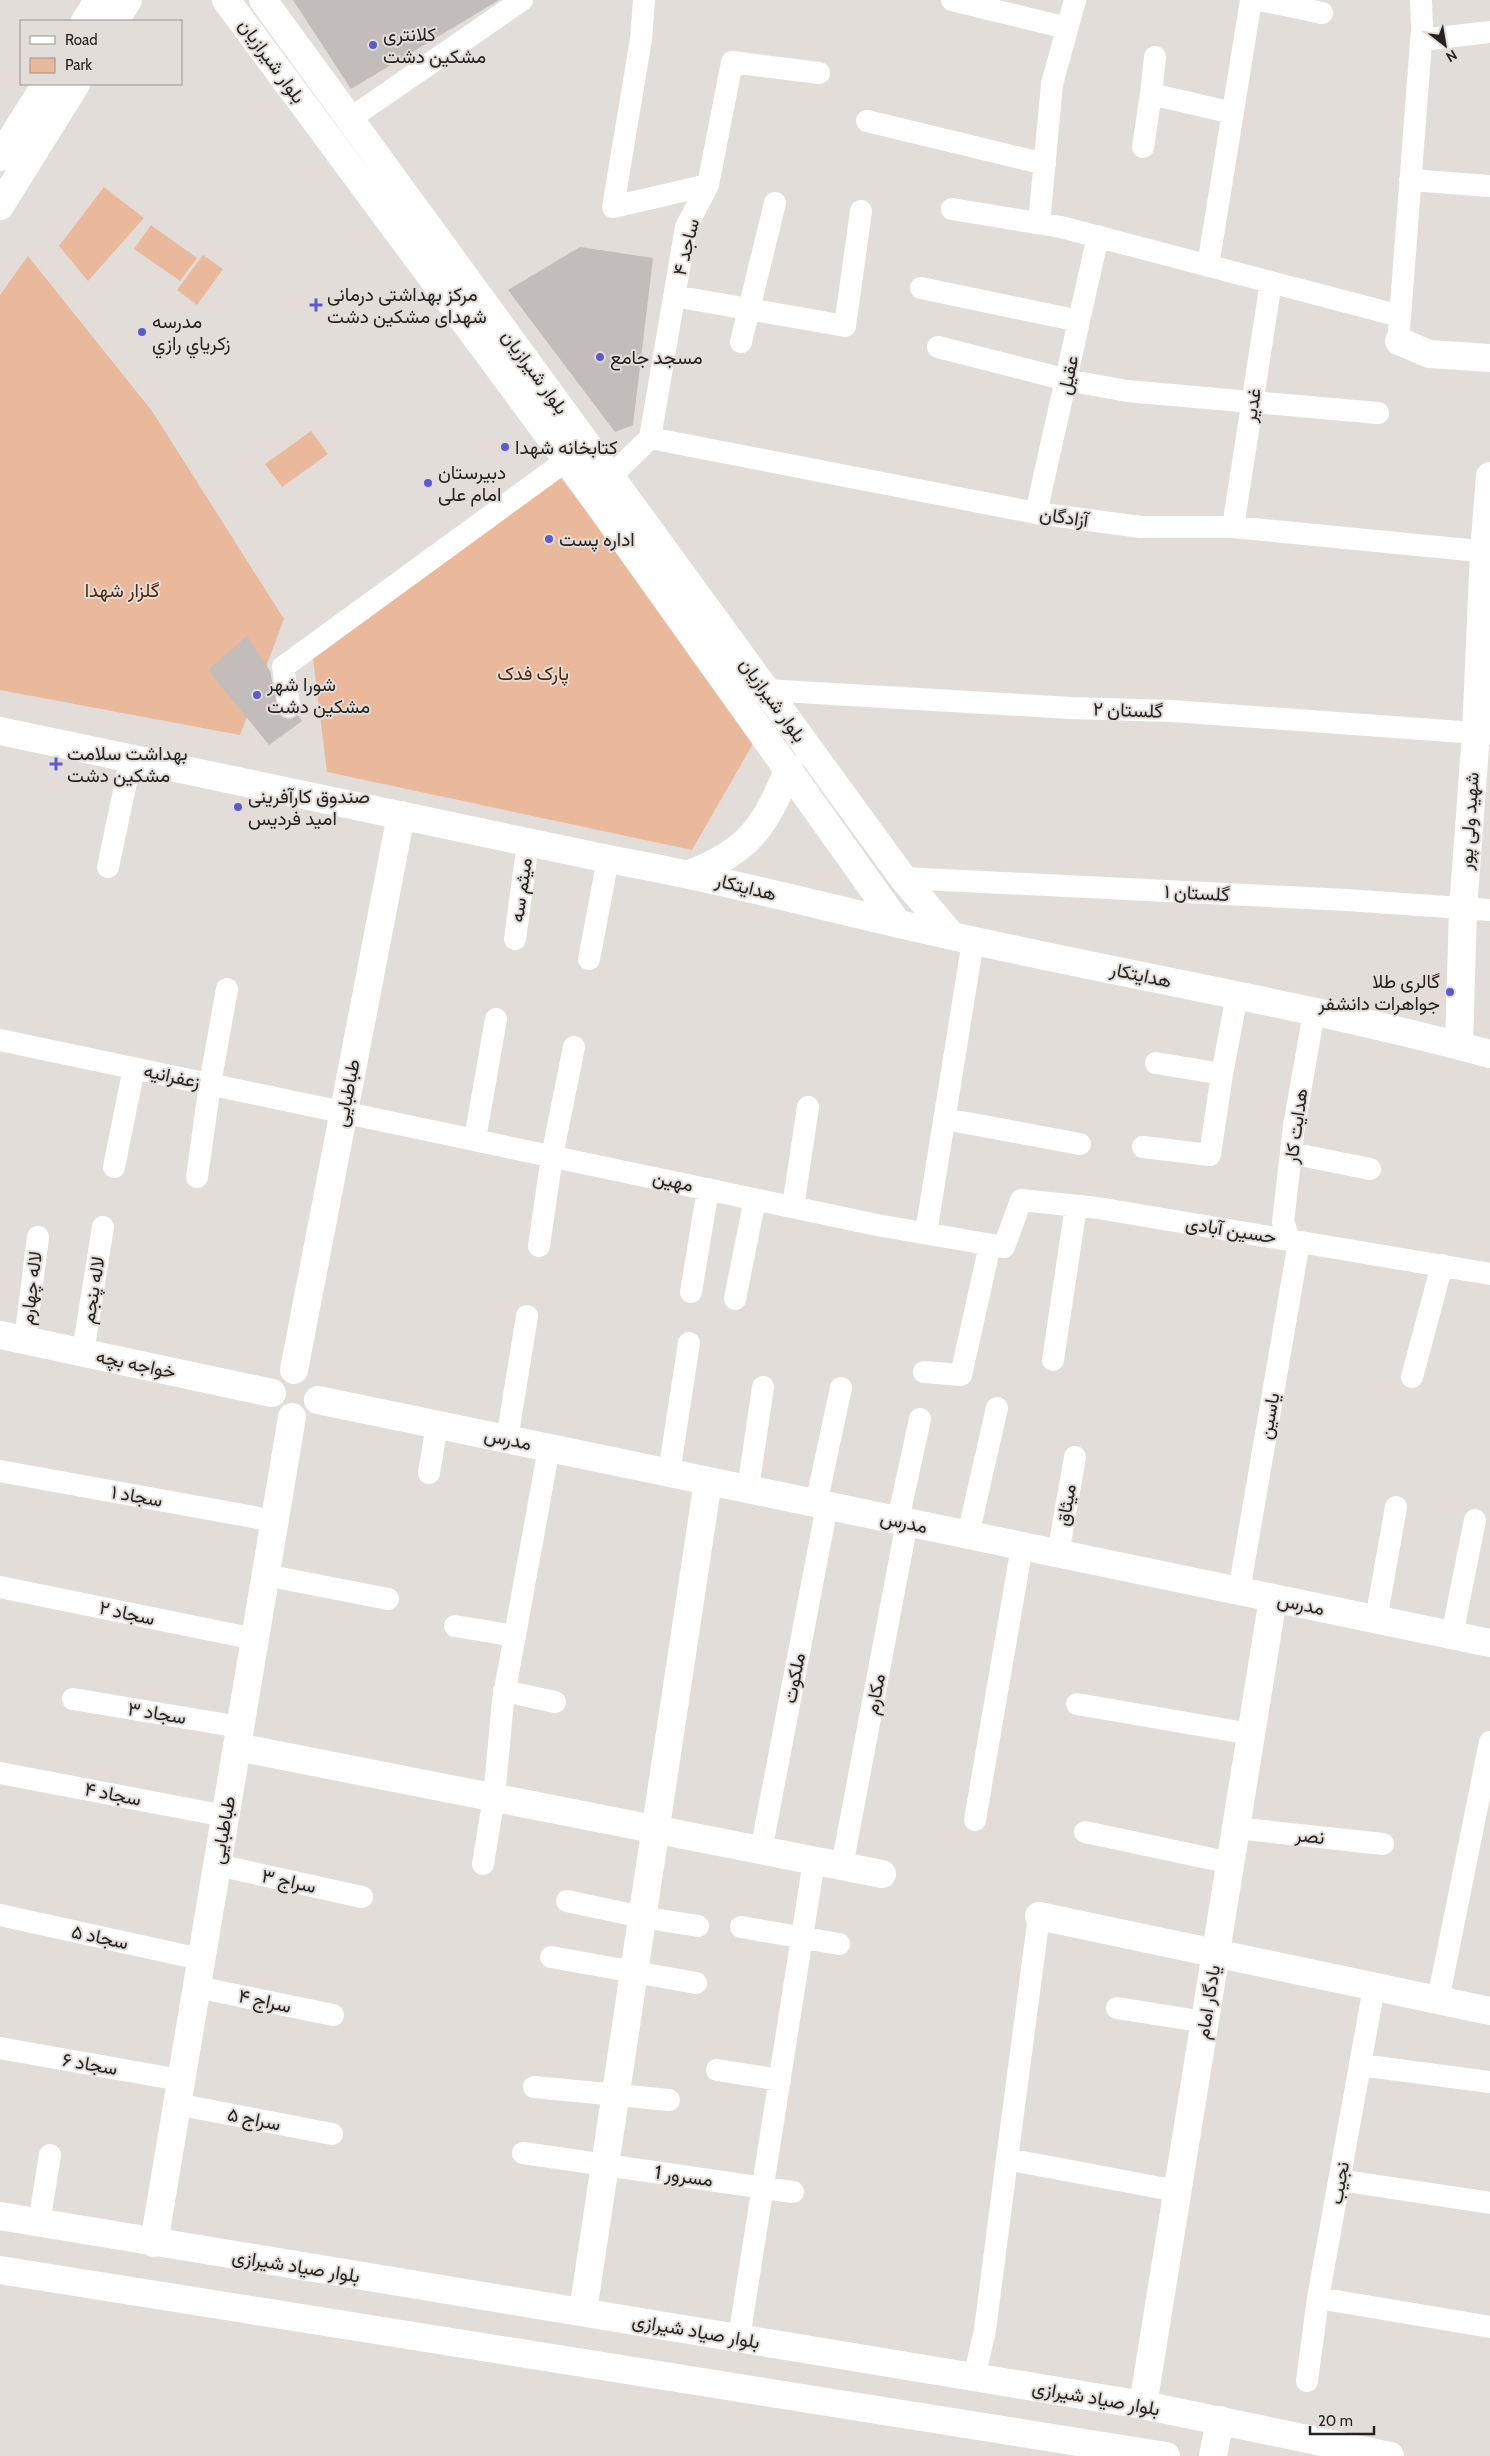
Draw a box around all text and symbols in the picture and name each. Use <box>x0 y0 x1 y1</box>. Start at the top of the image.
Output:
street label: بلوار شیرازیان <box>234 14 310 108</box>
legend <box>20 20 182 85</box>
north arrow <box>1420 20 1470 70</box>
place label: کلانتری مشکین دشت <box>383 23 486 68</box>
text: Road <box>65 31 98 49</box>
marker: کلانتری مشکین دشت <box>367 39 379 51</box>
text: N <box>1443 46 1461 66</box>
text: Park <box>65 56 92 74</box>
street label: ساجد ۴ <box>668 216 704 278</box>
place label: مرکز بهداشتی درمانی شهدای مشکین دشت <box>327 283 487 328</box>
marker: مرکز بهداشتی درمانی شهدای مشکین دشت <box>309 298 323 312</box>
place label: مدرسه زكرياي رازي <box>152 310 231 359</box>
street label: بلوار شیرازیان <box>497 325 573 419</box>
marker: مدرسه زكرياي رازي <box>136 326 148 338</box>
place label: مسجد جامع <box>610 346 703 371</box>
marker: مسجد جامع <box>594 351 606 363</box>
street label: عقیل <box>1053 353 1083 397</box>
street label: غدیر <box>1238 386 1266 425</box>
place label: کتابخانه شهدا <box>515 436 618 459</box>
marker: کتابخانه شهدا <box>499 441 511 453</box>
place label: دبیرستان امام علی <box>438 461 506 507</box>
marker: دبیرستان امام علی <box>422 477 434 489</box>
street label: آزادگان <box>1038 502 1092 532</box>
place label: اداره پست <box>559 528 635 553</box>
marker: اداره پست <box>543 533 555 545</box>
park label: گلزار شهدا <box>85 579 159 602</box>
street label: بلوار شیرازیان <box>735 653 811 747</box>
park label: پارک فدک <box>497 662 569 687</box>
place label: شورا شهر مشکین دشت <box>266 673 370 718</box>
marker: شورا شهر مشکین دشت <box>251 689 263 701</box>
street label: گلستان ۲ <box>1093 697 1163 723</box>
place label: بهداشت سلامت مشکین دشت <box>67 742 188 787</box>
marker: بهداشت سلامت مشکین دشت <box>49 757 63 771</box>
street label: شهید ولی پور <box>1454 771 1486 872</box>
place label: صندوق کارآفرینی امید فردیس <box>248 785 370 830</box>
marker: صندوق کارآفرینی امید فردیس <box>232 801 244 813</box>
street label: میثم سه <box>505 856 538 924</box>
street label: هدایتکار <box>712 868 779 906</box>
street label: گلستان ۱ <box>1164 880 1230 906</box>
street label: هدایتکار <box>1107 957 1174 993</box>
place label: گالری طلا جواهرات دانشفر <box>1317 970 1440 1015</box>
marker: گالری طلا جواهرات دانشفر <box>1444 986 1456 998</box>
street label: طباطبایی <box>329 1057 365 1129</box>
street label: زعفرانیه <box>142 1059 202 1093</box>
street label: هدایت کار <box>1279 1087 1313 1166</box>
street label: مهین <box>651 1166 695 1196</box>
street label: حسین آبادی <box>1184 1211 1278 1249</box>
street label: لاله چهارم <box>15 1250 49 1326</box>
street label: لاله پنجم <box>76 1255 112 1326</box>
street label: خواجه بچه <box>94 1344 178 1386</box>
street label: یاسین <box>1254 1391 1284 1441</box>
street label: مدرس <box>482 1423 534 1455</box>
street label: سجاد ۱ <box>110 1480 164 1512</box>
street label: میثاق <box>1051 1482 1081 1528</box>
street label: مدرس <box>878 1506 930 1538</box>
street label: مدرس <box>1275 1588 1327 1620</box>
street label: سجاد ۲ <box>97 1596 157 1630</box>
street label: ملکوت <box>778 1651 810 1705</box>
street label: مکارم <box>860 1672 891 1717</box>
street label: سجاد ۳ <box>126 1697 188 1729</box>
street label: سجاد ۴ <box>83 1777 143 1811</box>
street label: طباطبایی <box>206 1794 240 1866</box>
street label: نصر <box>1293 1823 1326 1849</box>
street label: سراج ۳ <box>260 1864 318 1899</box>
street label: سجاد ۵ <box>69 1920 131 1954</box>
street label: یادگار امام <box>1191 1963 1226 2041</box>
street label: سراج ۴ <box>236 1984 293 2019</box>
street label: سجاد ۶ <box>61 2048 119 2080</box>
street label: سراج ۵ <box>225 2103 283 2136</box>
street label: نجیب <box>1324 2160 1354 2206</box>
street label: مسرور 1 <box>653 2161 715 2191</box>
street label: بلوار صیاد شیرازی <box>230 2245 362 2287</box>
street label: بلوار صیاد شیرازی <box>630 2308 762 2354</box>
street label: بلوار صیاد شیرازی <box>1030 2375 1162 2421</box>
scale bar <box>1310 2404 1374 2436</box>
text: 20 m <box>1318 2412 1353 2430</box>

